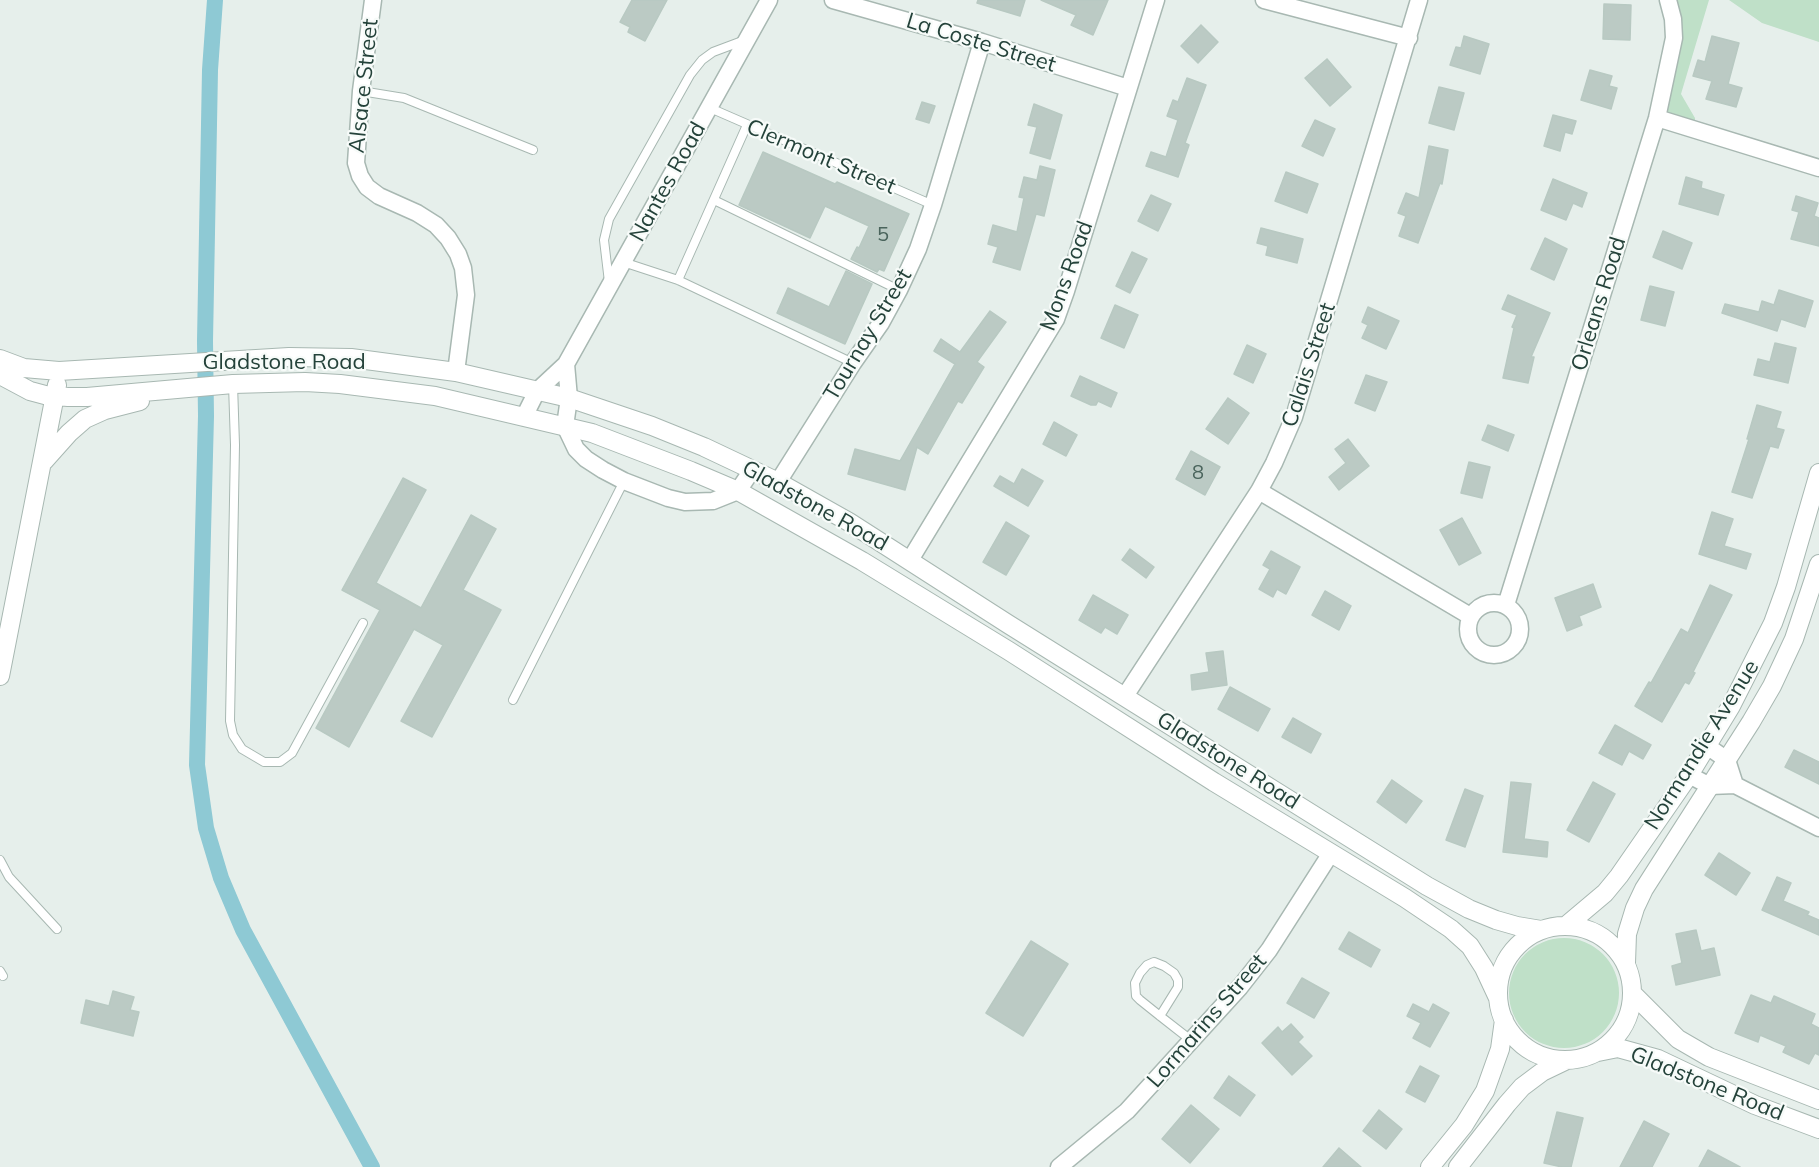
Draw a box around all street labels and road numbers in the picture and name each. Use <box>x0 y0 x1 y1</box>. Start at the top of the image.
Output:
street label: La Coste Street <box>903 8 1059 78</box>
street label: Alsace Street <box>344 18 384 154</box>
street label: Clermont Street <box>743 114 899 200</box>
street label: Nantes Road <box>624 118 712 246</box>
street label: Mons Road <box>1035 217 1099 335</box>
street label: Orleans Road <box>1566 234 1632 374</box>
street label: Tournay Street <box>818 264 918 406</box>
street label: Calais Street <box>1277 300 1341 430</box>
street label: Gladstone Road <box>202 349 366 375</box>
street label: Gladstone Road <box>737 455 893 557</box>
street label: Normandie Avenue <box>1639 655 1765 835</box>
street label: Gladstone Road <box>1152 707 1304 815</box>
street label: Lormarins Street <box>1142 949 1272 1093</box>
street label: Gladstone Road <box>1626 1041 1788 1127</box>

